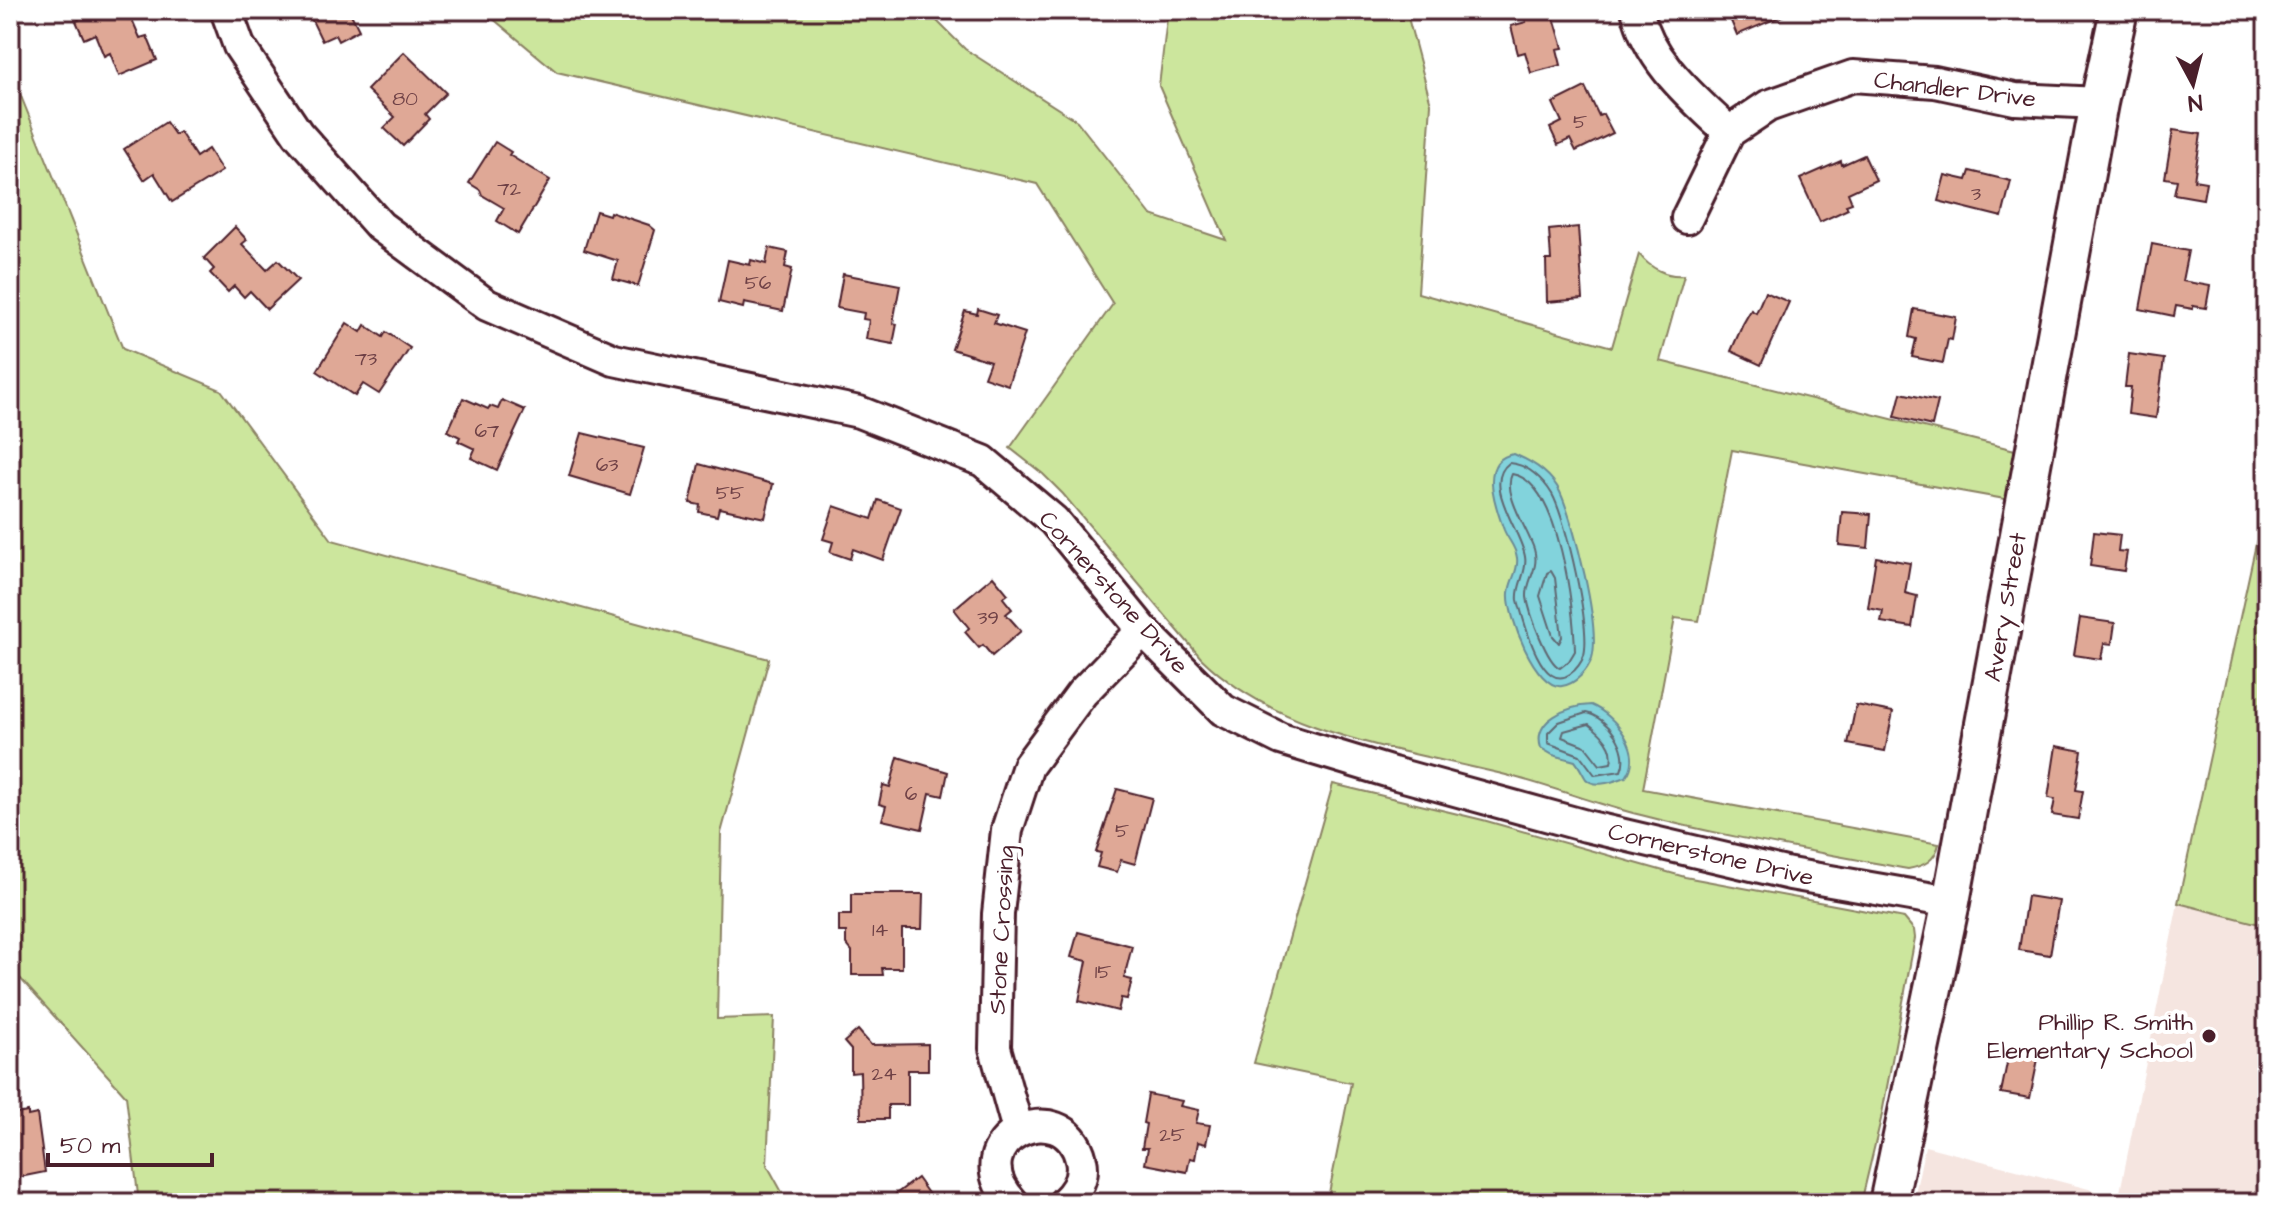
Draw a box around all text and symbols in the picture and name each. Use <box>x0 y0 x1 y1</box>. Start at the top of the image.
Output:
north arrow <box>2153 44 2233 124</box>
street label: Chandler Drive <box>1872 63 2038 117</box>
house number: 80 <box>392 85 418 113</box>
text: N <box>2186 86 2204 119</box>
house number: 5 <box>1573 108 1587 136</box>
house number: 72 <box>497 175 521 203</box>
house number: 3 <box>1971 180 1981 208</box>
house number: 56 <box>745 269 772 297</box>
house number: 73 <box>355 345 377 373</box>
house number: 67 <box>475 417 499 445</box>
house number: 63 <box>596 451 618 479</box>
house number: 55 <box>716 479 744 507</box>
street label: Cornerstone Drive <box>1030 503 1196 682</box>
street label: Avery Street <box>1976 530 2037 685</box>
house number: 39 <box>977 604 999 632</box>
house number: 6 <box>905 780 918 808</box>
street label: Cornerstone Drive <box>1605 815 1817 895</box>
house number: 5 <box>1115 817 1129 845</box>
street label: Stone Crossing <box>981 845 1024 1015</box>
house number: 14 <box>872 916 888 944</box>
house number: 15 <box>1095 958 1111 986</box>
place label: Phillip R. Smith Elementary School <box>1987 1006 2193 1069</box>
marker: Phillip R. Smith Elementary School <box>2200 1027 2218 1045</box>
house number: 24 <box>871 1060 897 1088</box>
scale bar <box>48 1117 212 1167</box>
house number: 25 <box>1159 1121 1185 1149</box>
text: 50 m <box>60 1129 121 1163</box>

